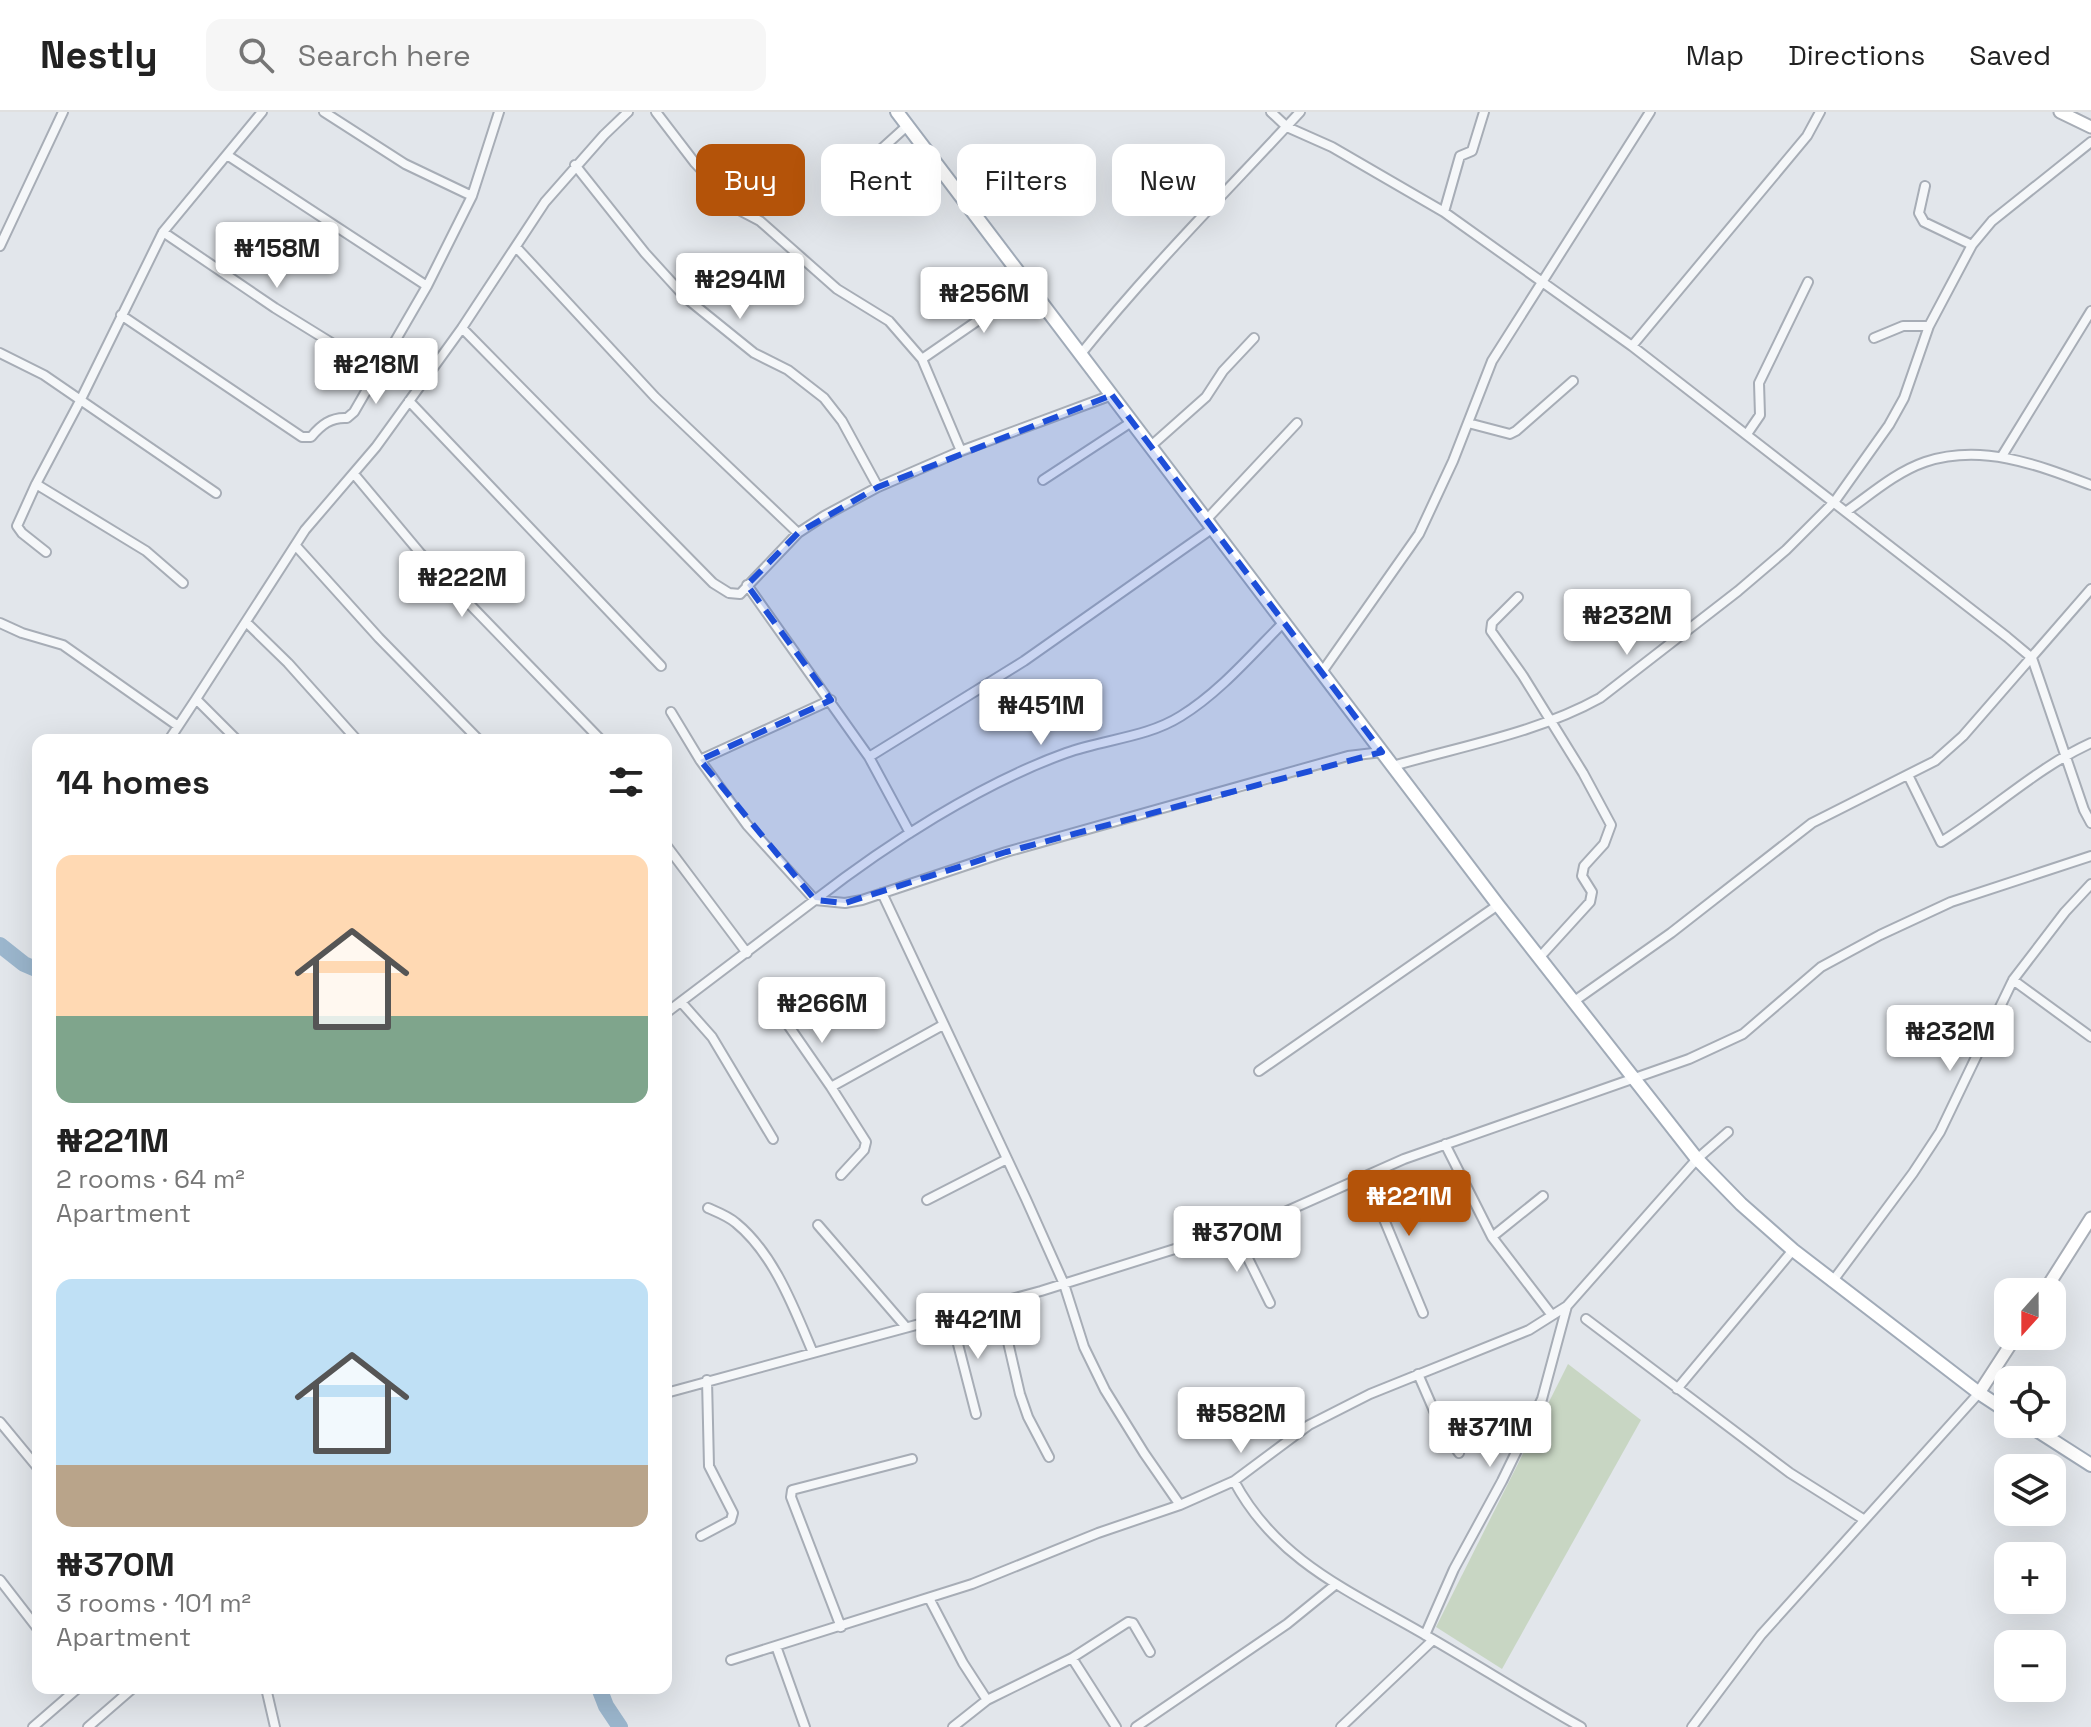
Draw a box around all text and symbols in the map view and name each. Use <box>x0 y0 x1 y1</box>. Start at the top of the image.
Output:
search box <box>206 19 766 91</box>
text: Nestly <box>40 31 158 79</box>
icon: search <box>234 33 278 77</box>
text: Search here <box>298 36 471 75</box>
text: Map <box>1686 37 1744 73</box>
text: Directions <box>1788 37 1925 73</box>
text: Saved <box>1969 37 2051 73</box>
chip: Buy <box>696 144 805 216</box>
chip: Rent <box>821 144 941 216</box>
chip: Filters <box>957 144 1096 216</box>
chip: New <box>1112 144 1225 216</box>
pin: ₦158M <box>221 222 333 290</box>
text: ₦158M <box>234 231 320 265</box>
pin: ₦294M <box>684 253 796 321</box>
text: ₦294M <box>694 262 786 296</box>
pin: ₦256M <box>928 267 1040 335</box>
text: ₦256M <box>938 276 1030 310</box>
pin: ₦218M <box>320 338 432 406</box>
text: ₦218M <box>333 347 419 381</box>
pin: ₦222M <box>406 551 518 619</box>
text: ₦222M <box>417 560 507 594</box>
pin: ₦232M <box>1571 589 1683 657</box>
text: ₦232M <box>1582 598 1672 632</box>
pin: ₦451M <box>985 679 1097 747</box>
text: ₦451M <box>997 688 1085 722</box>
icon: filters <box>604 760 648 804</box>
text: 14 homes <box>56 761 210 804</box>
icon: home <box>280 907 424 1051</box>
pin: ₦266M <box>766 977 878 1045</box>
text: ₦266M <box>776 986 868 1020</box>
pin: ₦232M <box>1894 1005 2006 1073</box>
text: ₦232M <box>1905 1014 1995 1048</box>
text: ₦221M <box>56 1119 169 1162</box>
text: 2 rooms · 64 m² <box>56 1162 245 1196</box>
pin: ₦221M <box>1353 1170 1465 1238</box>
text: ₦221M <box>1366 1179 1452 1213</box>
text: Apartment <box>56 1196 191 1230</box>
pin: ₦370M <box>1181 1206 1293 1274</box>
text: ₦370M <box>1192 1215 1282 1249</box>
north arrow <box>1994 1278 2066 1350</box>
map controls <box>1994 1278 2066 1702</box>
pin: ₦421M <box>922 1293 1034 1361</box>
text: ₦421M <box>934 1302 1022 1336</box>
icon: home <box>280 1331 424 1475</box>
button: locate <box>1994 1366 2066 1438</box>
pin: ₦582M <box>1185 1387 1297 1455</box>
text: ₦582M <box>1196 1396 1286 1430</box>
pin: ₦371M <box>1434 1401 1546 1469</box>
text: ₦371M <box>1447 1410 1533 1444</box>
button: layers <box>1994 1454 2066 1526</box>
button: + <box>1994 1542 2066 1614</box>
text: ₦370M <box>56 1543 175 1586</box>
text: 3 rooms · 101 m² <box>56 1586 251 1620</box>
text: Apartment <box>56 1620 191 1654</box>
button: − <box>1994 1630 2066 1702</box>

